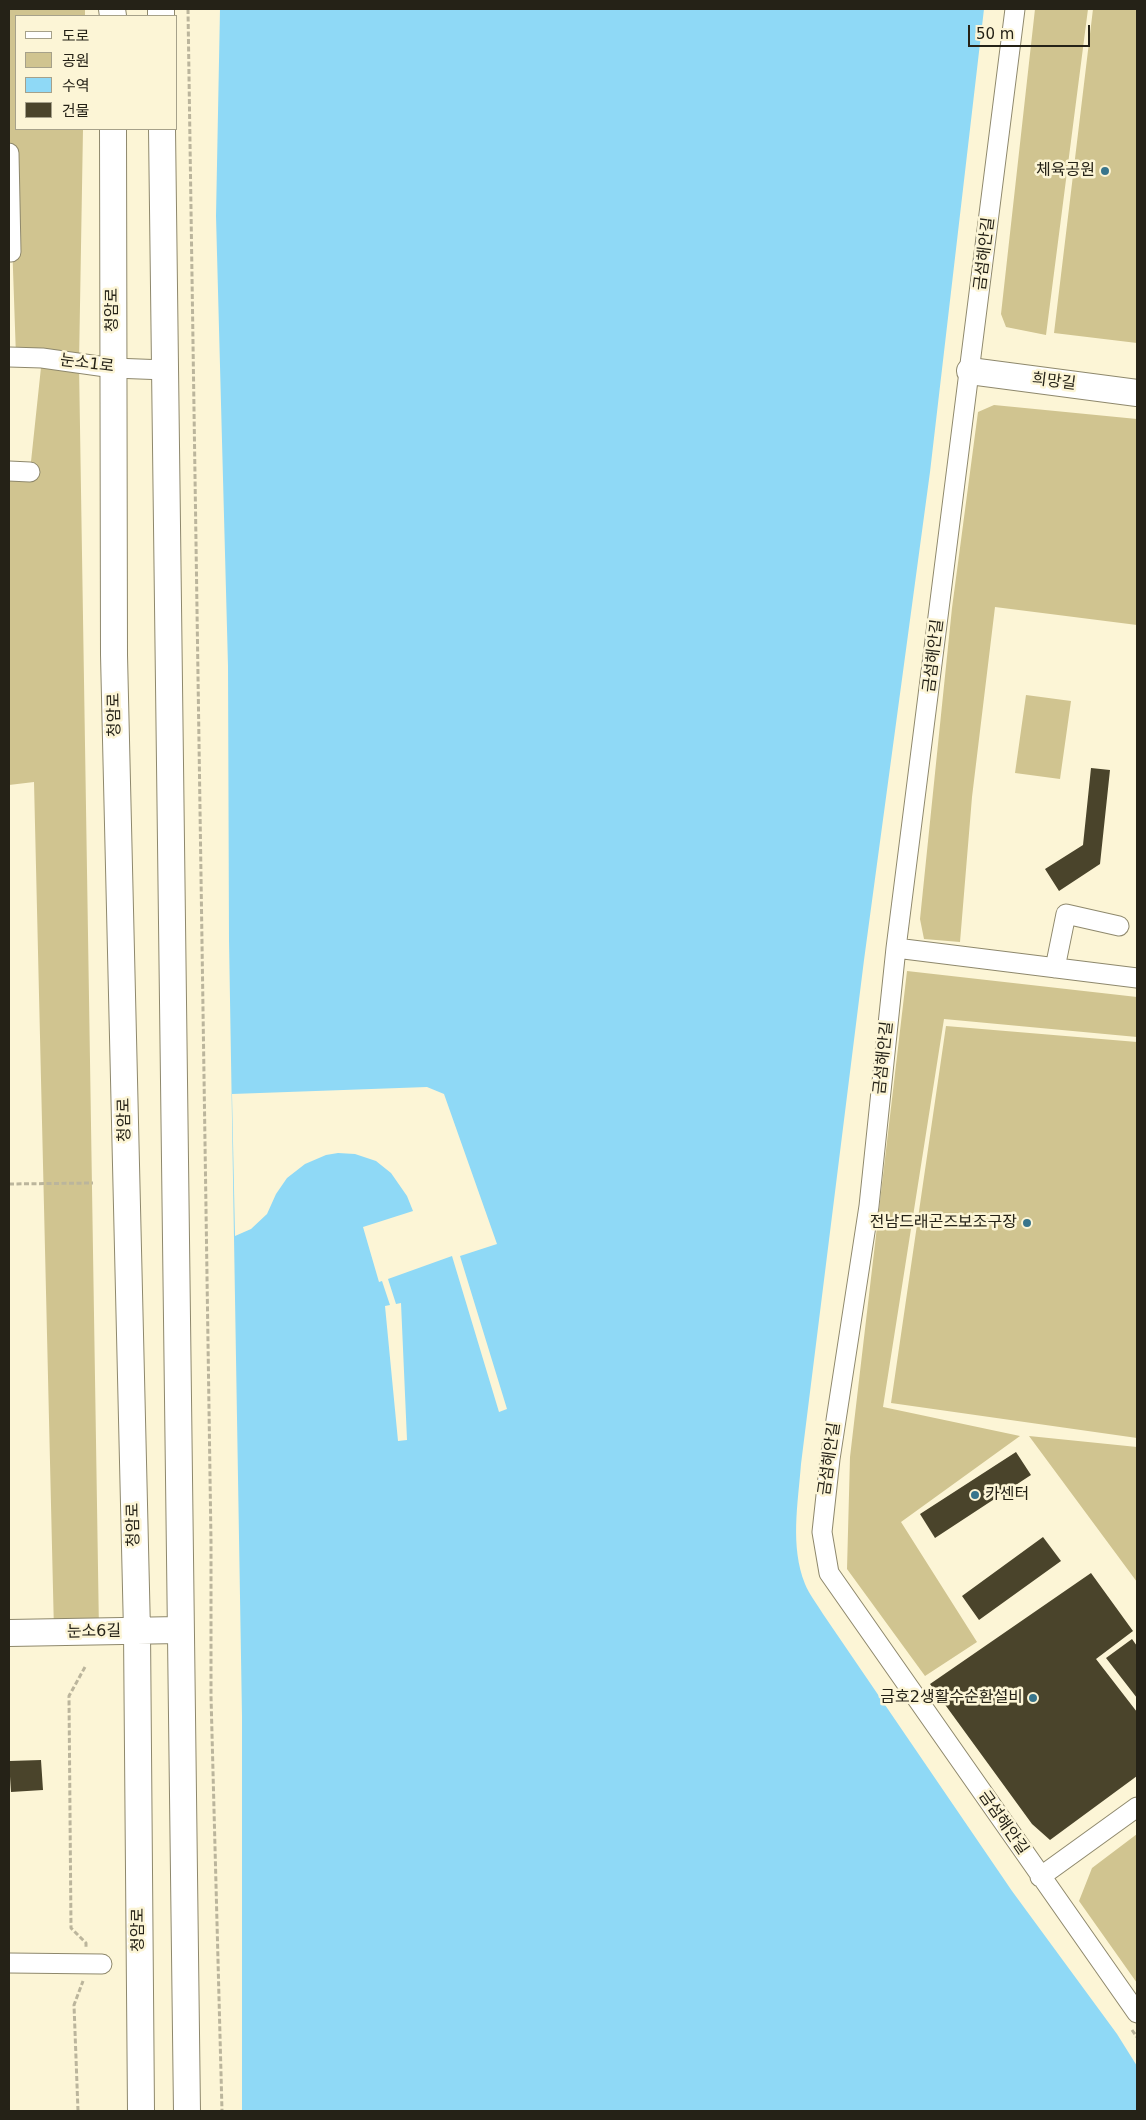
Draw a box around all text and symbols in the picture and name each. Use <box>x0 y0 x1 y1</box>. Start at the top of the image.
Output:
legend <box>15 15 178 130</box>
scale bar <box>971 15 1094 47</box>
text: 50 m <box>976 25 1014 43</box>
text: 도로 <box>62 27 90 45</box>
text: 공원 <box>62 52 90 70</box>
text: 수역 <box>62 77 90 95</box>
text: 건물 <box>62 102 90 120</box>
place label: 체육공원 <box>1036 161 1095 181</box>
marker: 체육공원 <box>1099 165 1111 177</box>
street label: 금섬해안길 <box>971 216 999 292</box>
street label: 청암로 <box>103 288 123 332</box>
street label: 눈소1로 <box>59 351 115 377</box>
street label: 희망길 <box>1031 370 1077 394</box>
street label: 금섬해안길 <box>920 618 948 694</box>
street label: 청암로 <box>105 693 125 737</box>
street label: 금섬해안길 <box>871 1020 897 1096</box>
street label: 청암로 <box>115 1098 135 1142</box>
place label: 전남드래곤즈보조구장 <box>870 1213 1017 1233</box>
marker: 전남드래곤즈보조구장 <box>1021 1217 1033 1229</box>
street label: 금섬해안길 <box>815 1421 845 1497</box>
place label: 카센터 <box>985 1485 1029 1505</box>
marker: 카센터 <box>969 1489 981 1501</box>
street label: 청암로 <box>124 1503 144 1547</box>
street label: 눈소6길 <box>67 1622 121 1642</box>
place label: 금호2생활수순환설비 <box>880 1688 1023 1708</box>
marker: 금호2생활수순환설비 <box>1027 1692 1039 1704</box>
street label: 금섬해안길 <box>974 1787 1032 1859</box>
street label: 청암로 <box>129 1908 149 1952</box>

